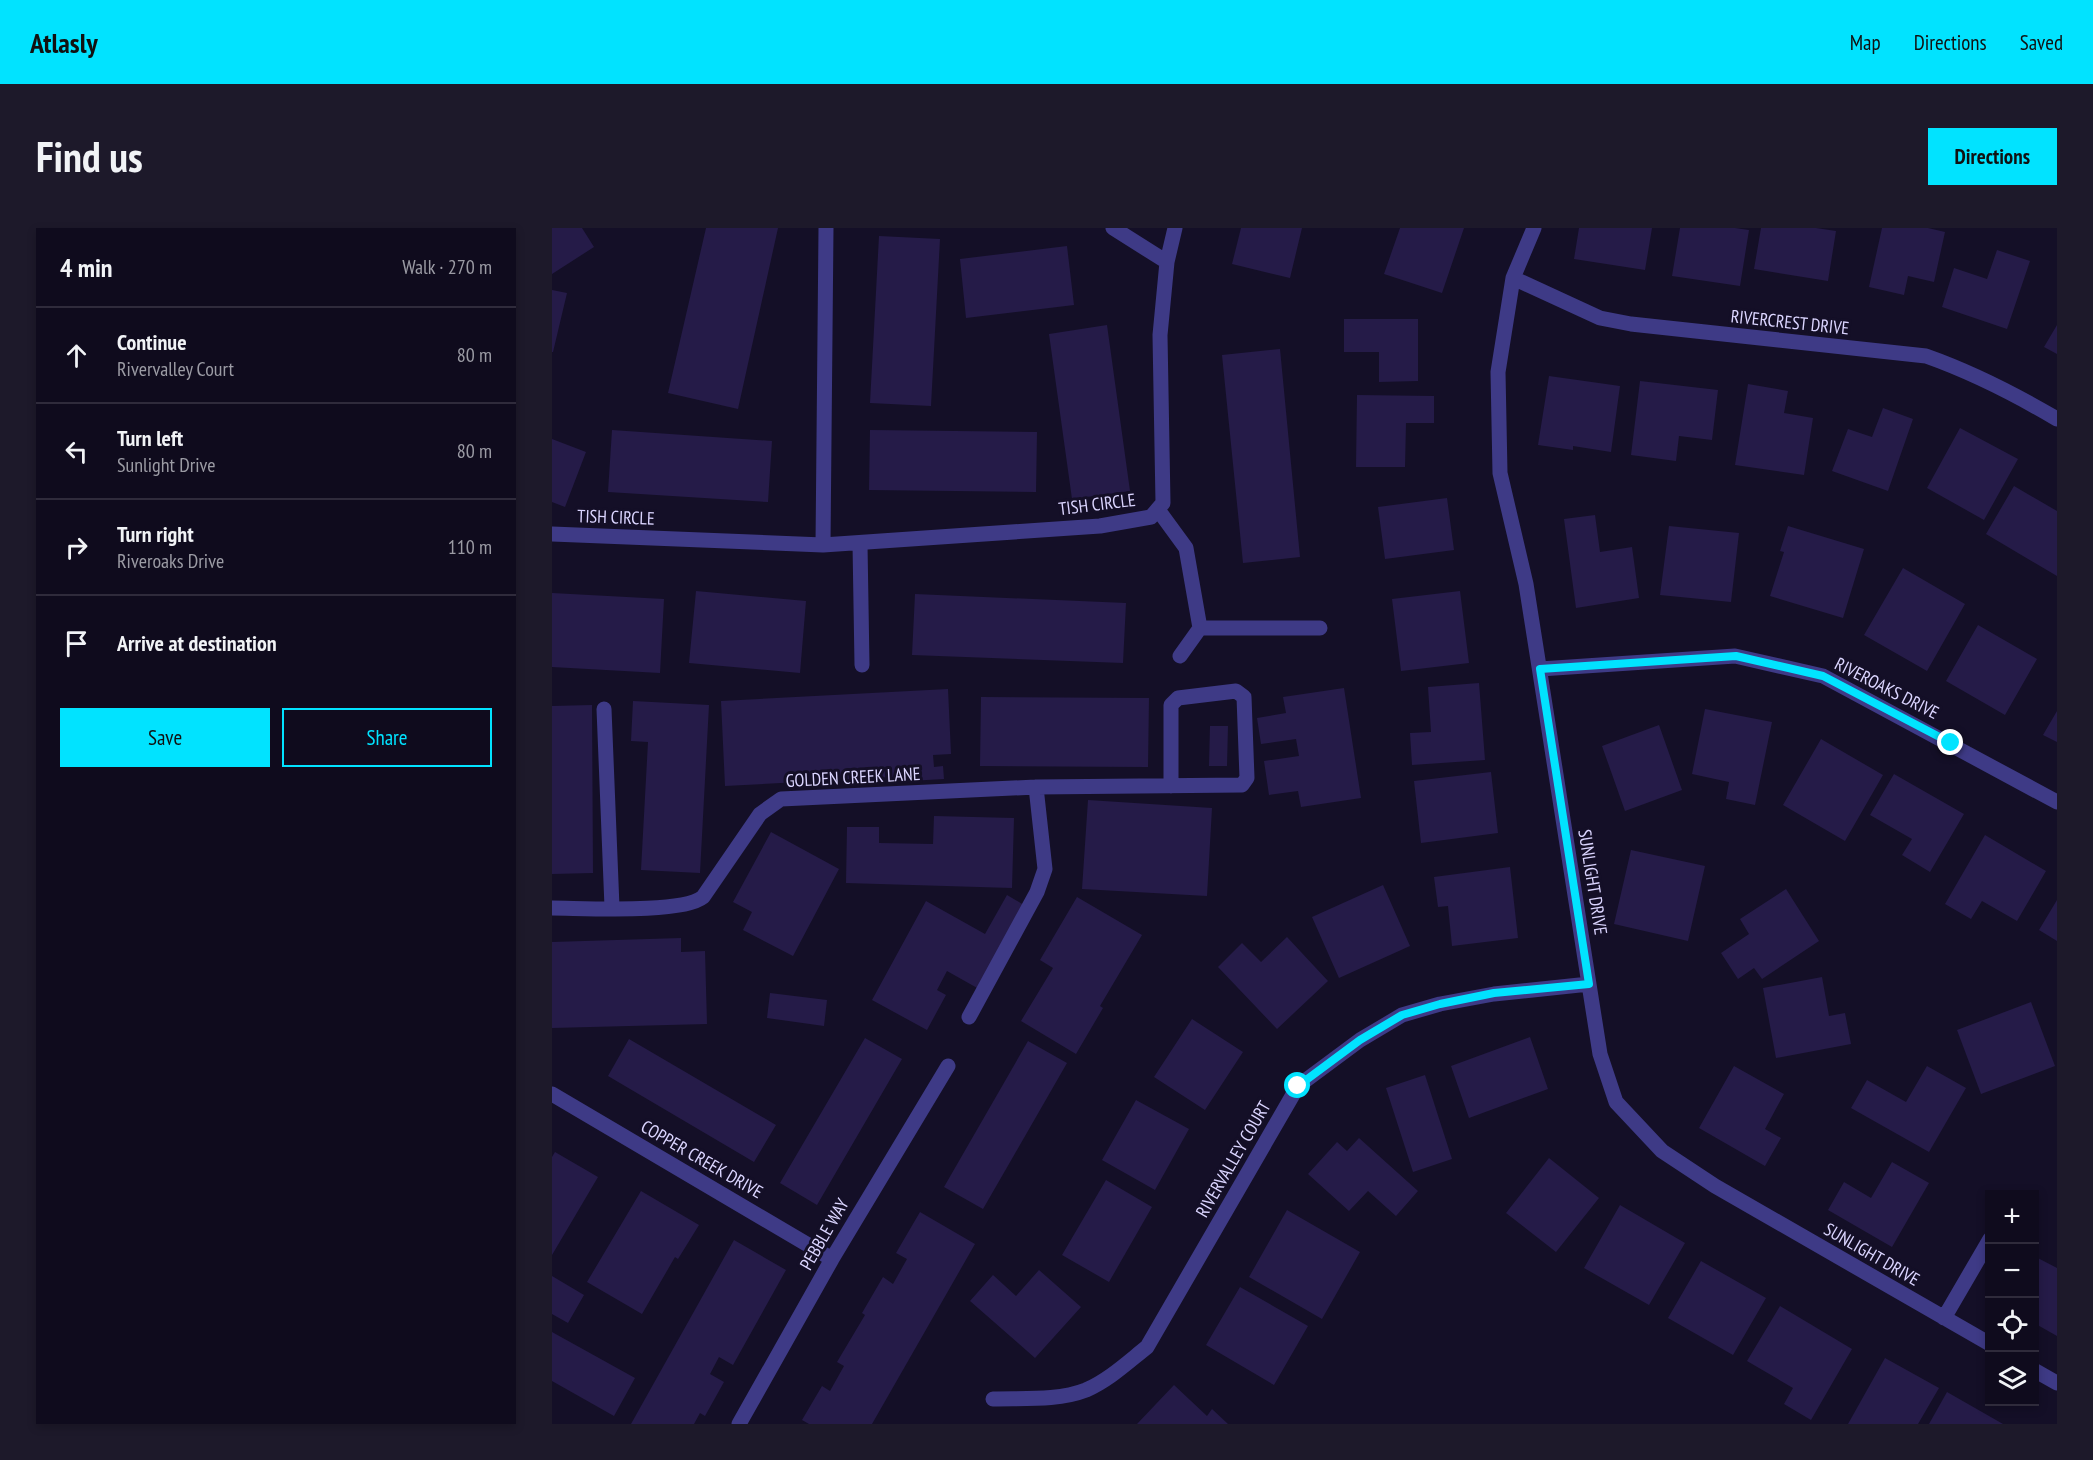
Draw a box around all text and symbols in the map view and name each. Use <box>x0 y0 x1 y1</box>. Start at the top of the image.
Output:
text: Atlasly <box>30 24 98 61</box>
text: Map <box>1850 29 1881 56</box>
text: Directions <box>1914 29 1987 56</box>
text: Saved <box>2020 29 2063 56</box>
button: Directions <box>1928 128 2057 185</box>
text: Find us <box>36 129 143 184</box>
text: 4 min <box>60 251 113 284</box>
text: Walk · 270 m <box>402 254 492 280</box>
street label: RIVERCREST DRIVE <box>1730 304 1850 340</box>
text: Continue <box>117 328 187 356</box>
icon: ahead <box>60 339 93 372</box>
text: 80 m <box>457 342 492 368</box>
text: Rivervalley Court <box>117 356 234 382</box>
text: Turn left <box>117 424 183 452</box>
icon: left <box>60 435 93 468</box>
text: 80 m <box>457 438 492 464</box>
text: Sunlight Drive <box>117 452 216 478</box>
street label: TISH CIRCLE <box>1057 488 1137 520</box>
street label: TISH CIRCLE <box>577 504 655 530</box>
text: Turn right <box>117 520 194 548</box>
icon: right <box>60 531 93 564</box>
text: 110 m <box>448 534 492 560</box>
text: Riveroaks Drive <box>117 548 224 574</box>
icon: arrive <box>60 627 93 660</box>
text: Arrive at destination <box>117 629 277 657</box>
street label: RIVEROAKS DRIVE <box>1831 652 1943 724</box>
button: Save <box>60 708 270 767</box>
button: Share <box>282 708 492 767</box>
route end <box>1937 729 1963 755</box>
street label: GOLDEN CREEK LANE <box>785 762 921 792</box>
street label: SUNLIGHT DRIVE <box>1573 828 1613 936</box>
route start <box>1284 1072 1310 1098</box>
street label: RIVERVALLEY COURT <box>1190 1097 1276 1221</box>
street label: COPPER CREEK DRIVE <box>637 1115 767 1203</box>
map controls <box>1985 1190 2039 1406</box>
button: + <box>1985 1190 2039 1244</box>
street label: PEBBLE WAY <box>794 1193 854 1274</box>
street label: SUNLIGHT DRIVE <box>1820 1217 1924 1291</box>
button: − <box>1985 1244 2039 1298</box>
button: locate <box>1985 1298 2039 1352</box>
button: layers <box>1985 1352 2039 1406</box>

